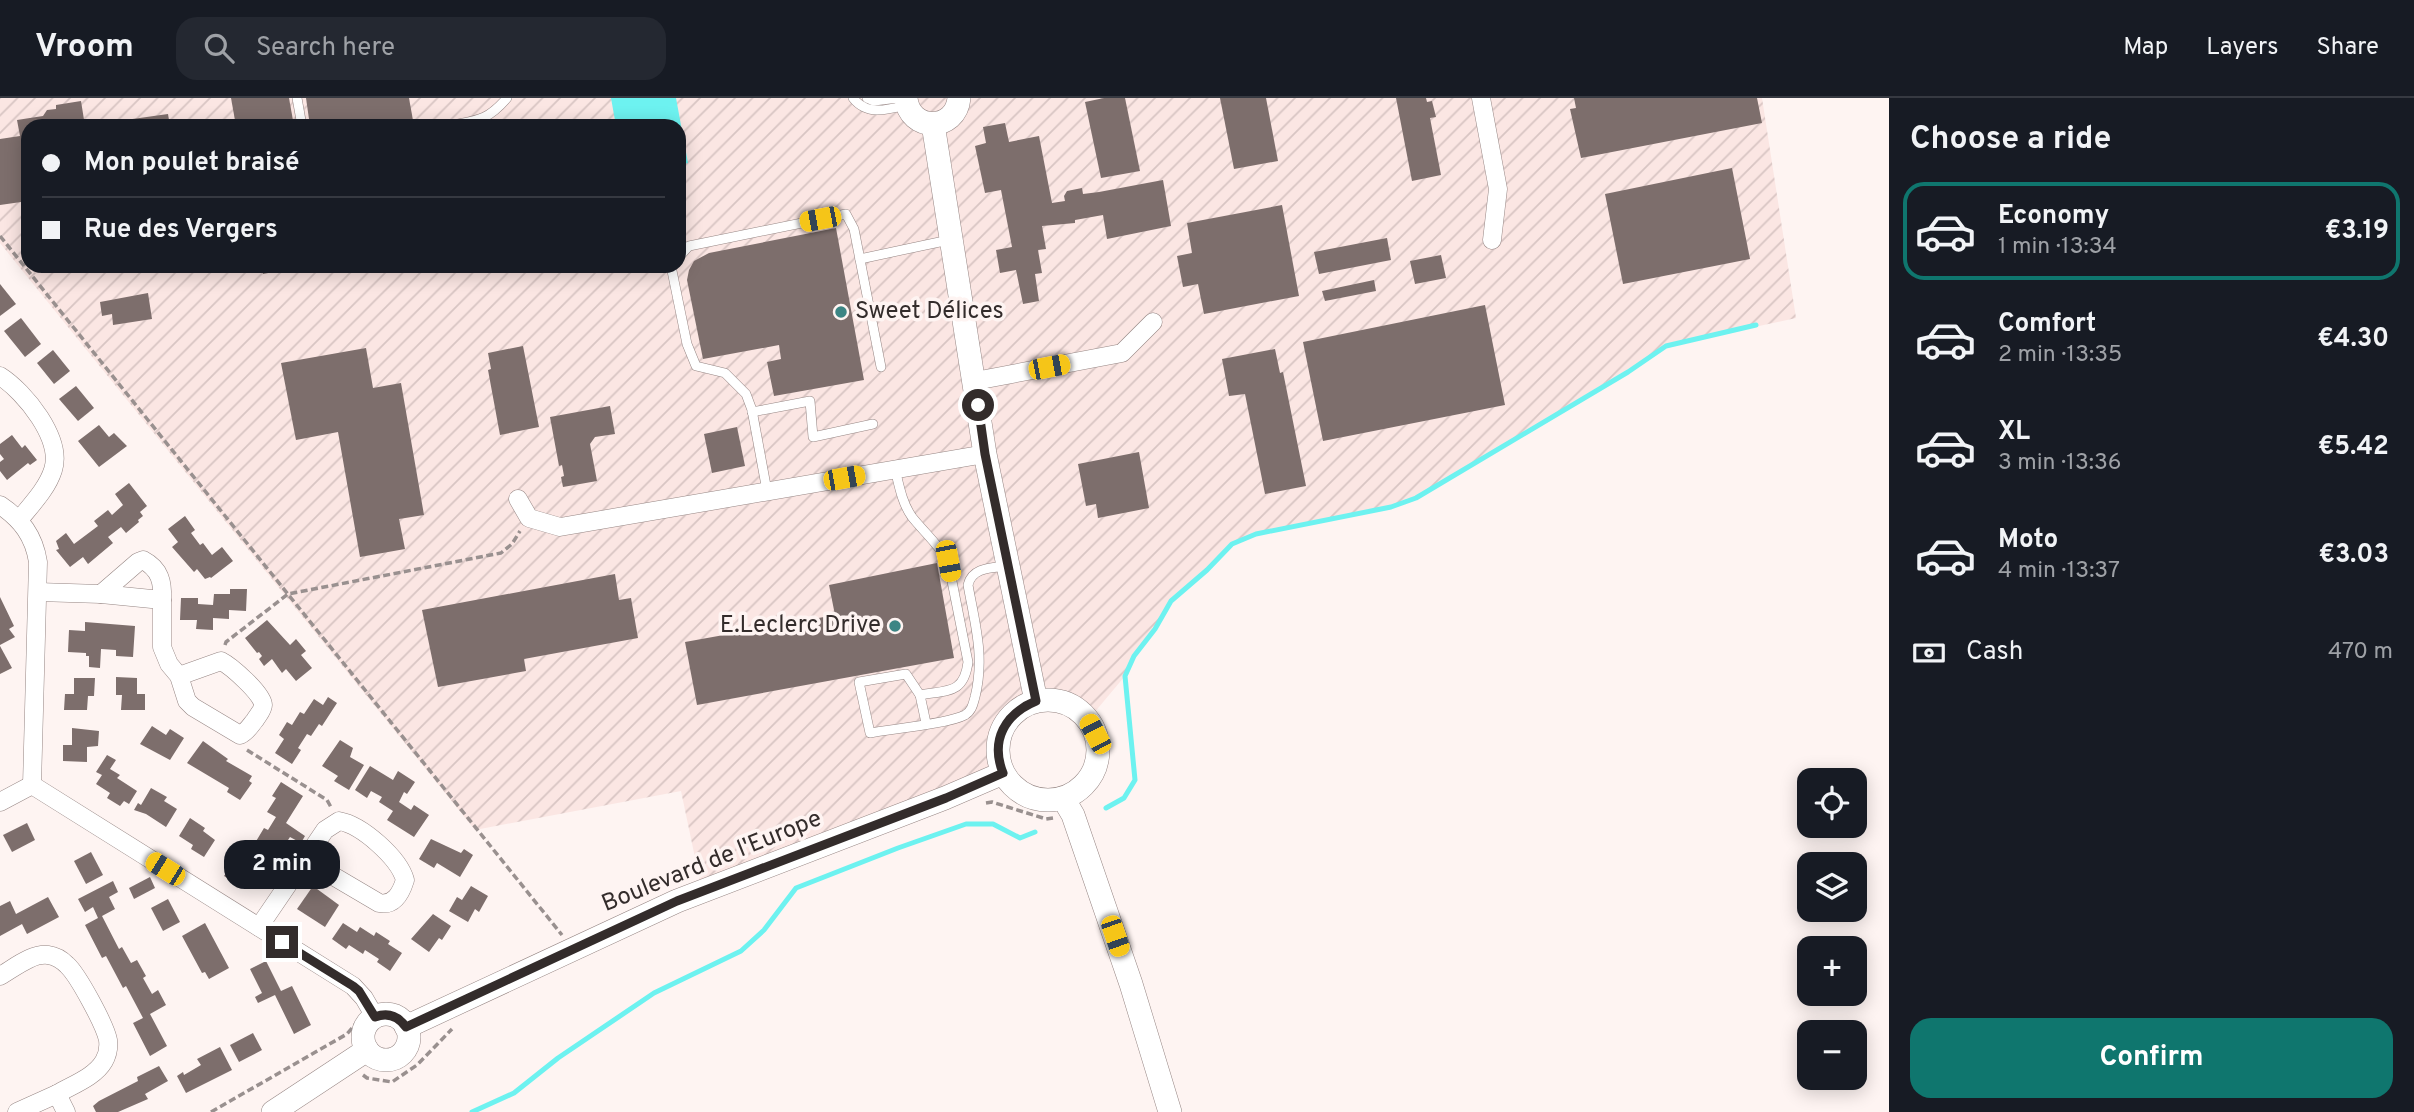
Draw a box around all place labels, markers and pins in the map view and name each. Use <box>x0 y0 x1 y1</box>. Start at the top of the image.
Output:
place label: Sweet Délices <box>855 297 1004 327</box>
marker: Sweet Délices <box>833 304 849 320</box>
place label: E.Leclerc Drive <box>720 611 881 641</box>
marker: E.Leclerc Drive <box>887 618 903 634</box>

